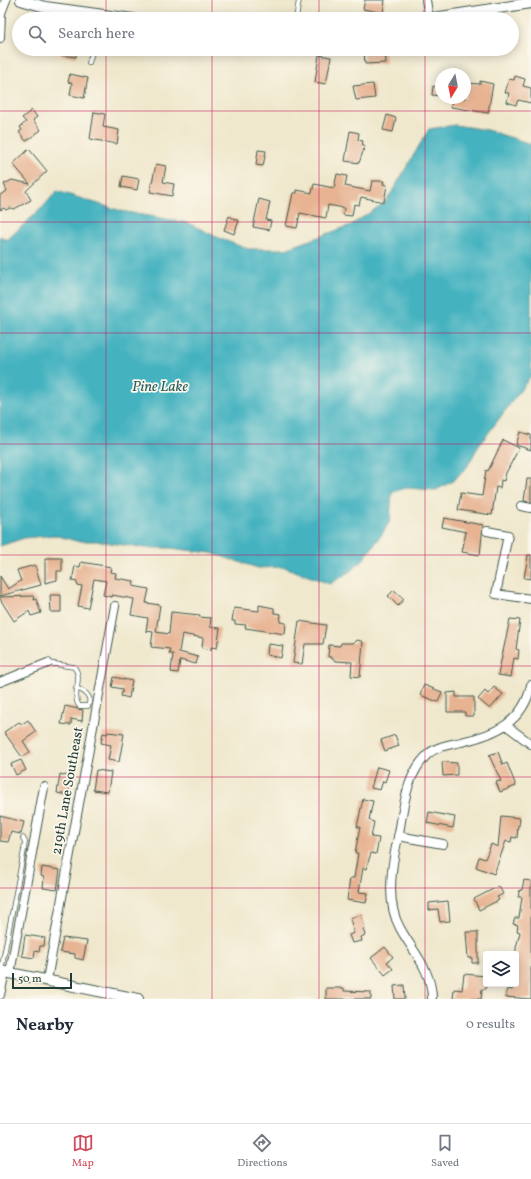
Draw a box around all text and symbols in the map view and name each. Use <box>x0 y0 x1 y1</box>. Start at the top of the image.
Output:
search box <box>12 12 519 56</box>
icon: search <box>26 23 48 45</box>
text: Search here <box>58 24 135 45</box>
north arrow <box>435 68 471 104</box>
water label: Pine Lake <box>132 377 188 398</box>
street label: 219th Lane Southeast <box>47 725 89 857</box>
map controls <box>483 951 519 987</box>
button: layers <box>483 951 519 987</box>
scale bar <box>12 971 72 990</box>
text: 50 m <box>18 972 42 987</box>
text: Nearby <box>16 1014 74 1037</box>
text: 0 results <box>466 1016 515 1034</box>
tab: Map <box>72 1132 94 1171</box>
tab: Directions <box>237 1132 288 1171</box>
tab: Saved <box>431 1132 459 1171</box>

